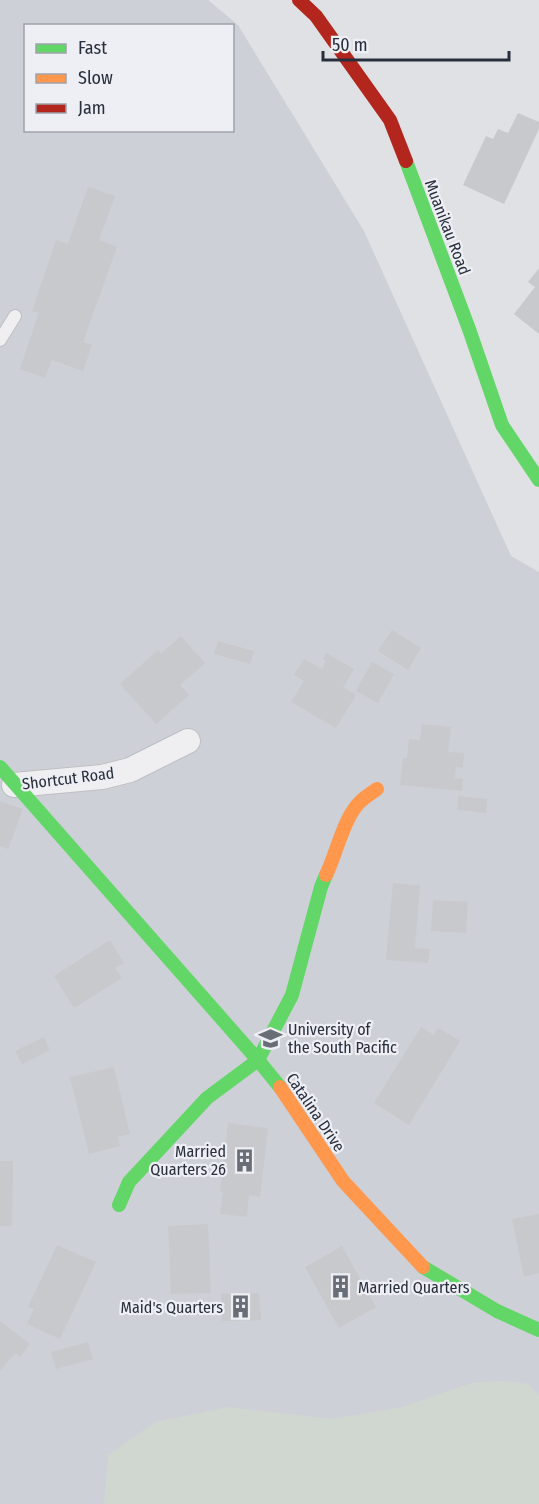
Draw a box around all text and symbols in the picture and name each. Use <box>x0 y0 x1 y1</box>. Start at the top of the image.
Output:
legend <box>24 24 234 132</box>
scale bar <box>323 24 509 62</box>
text: 50 m <box>332 34 368 56</box>
text: Fast <box>78 37 107 59</box>
text: Slow <box>78 67 113 89</box>
text: Jam <box>78 97 106 119</box>
street label: Muanikau Road <box>421 177 474 277</box>
street label: Shortcut Road <box>21 763 115 794</box>
place label: University of the South Pacific <box>288 1020 397 1057</box>
school or university icon: University of the South Pacific <box>257 1025 283 1051</box>
street label: Catalina Drive <box>282 1069 349 1155</box>
place label: Married Quarters 26 <box>150 1142 226 1179</box>
building icon: Married Quarters 26 <box>231 1147 257 1173</box>
building icon: Married Quarters <box>327 1274 353 1300</box>
place label: Married Quarters <box>358 1278 470 1297</box>
building icon: Maid's Quarters <box>228 1294 254 1320</box>
place label: Maid's Quarters <box>121 1298 223 1317</box>

